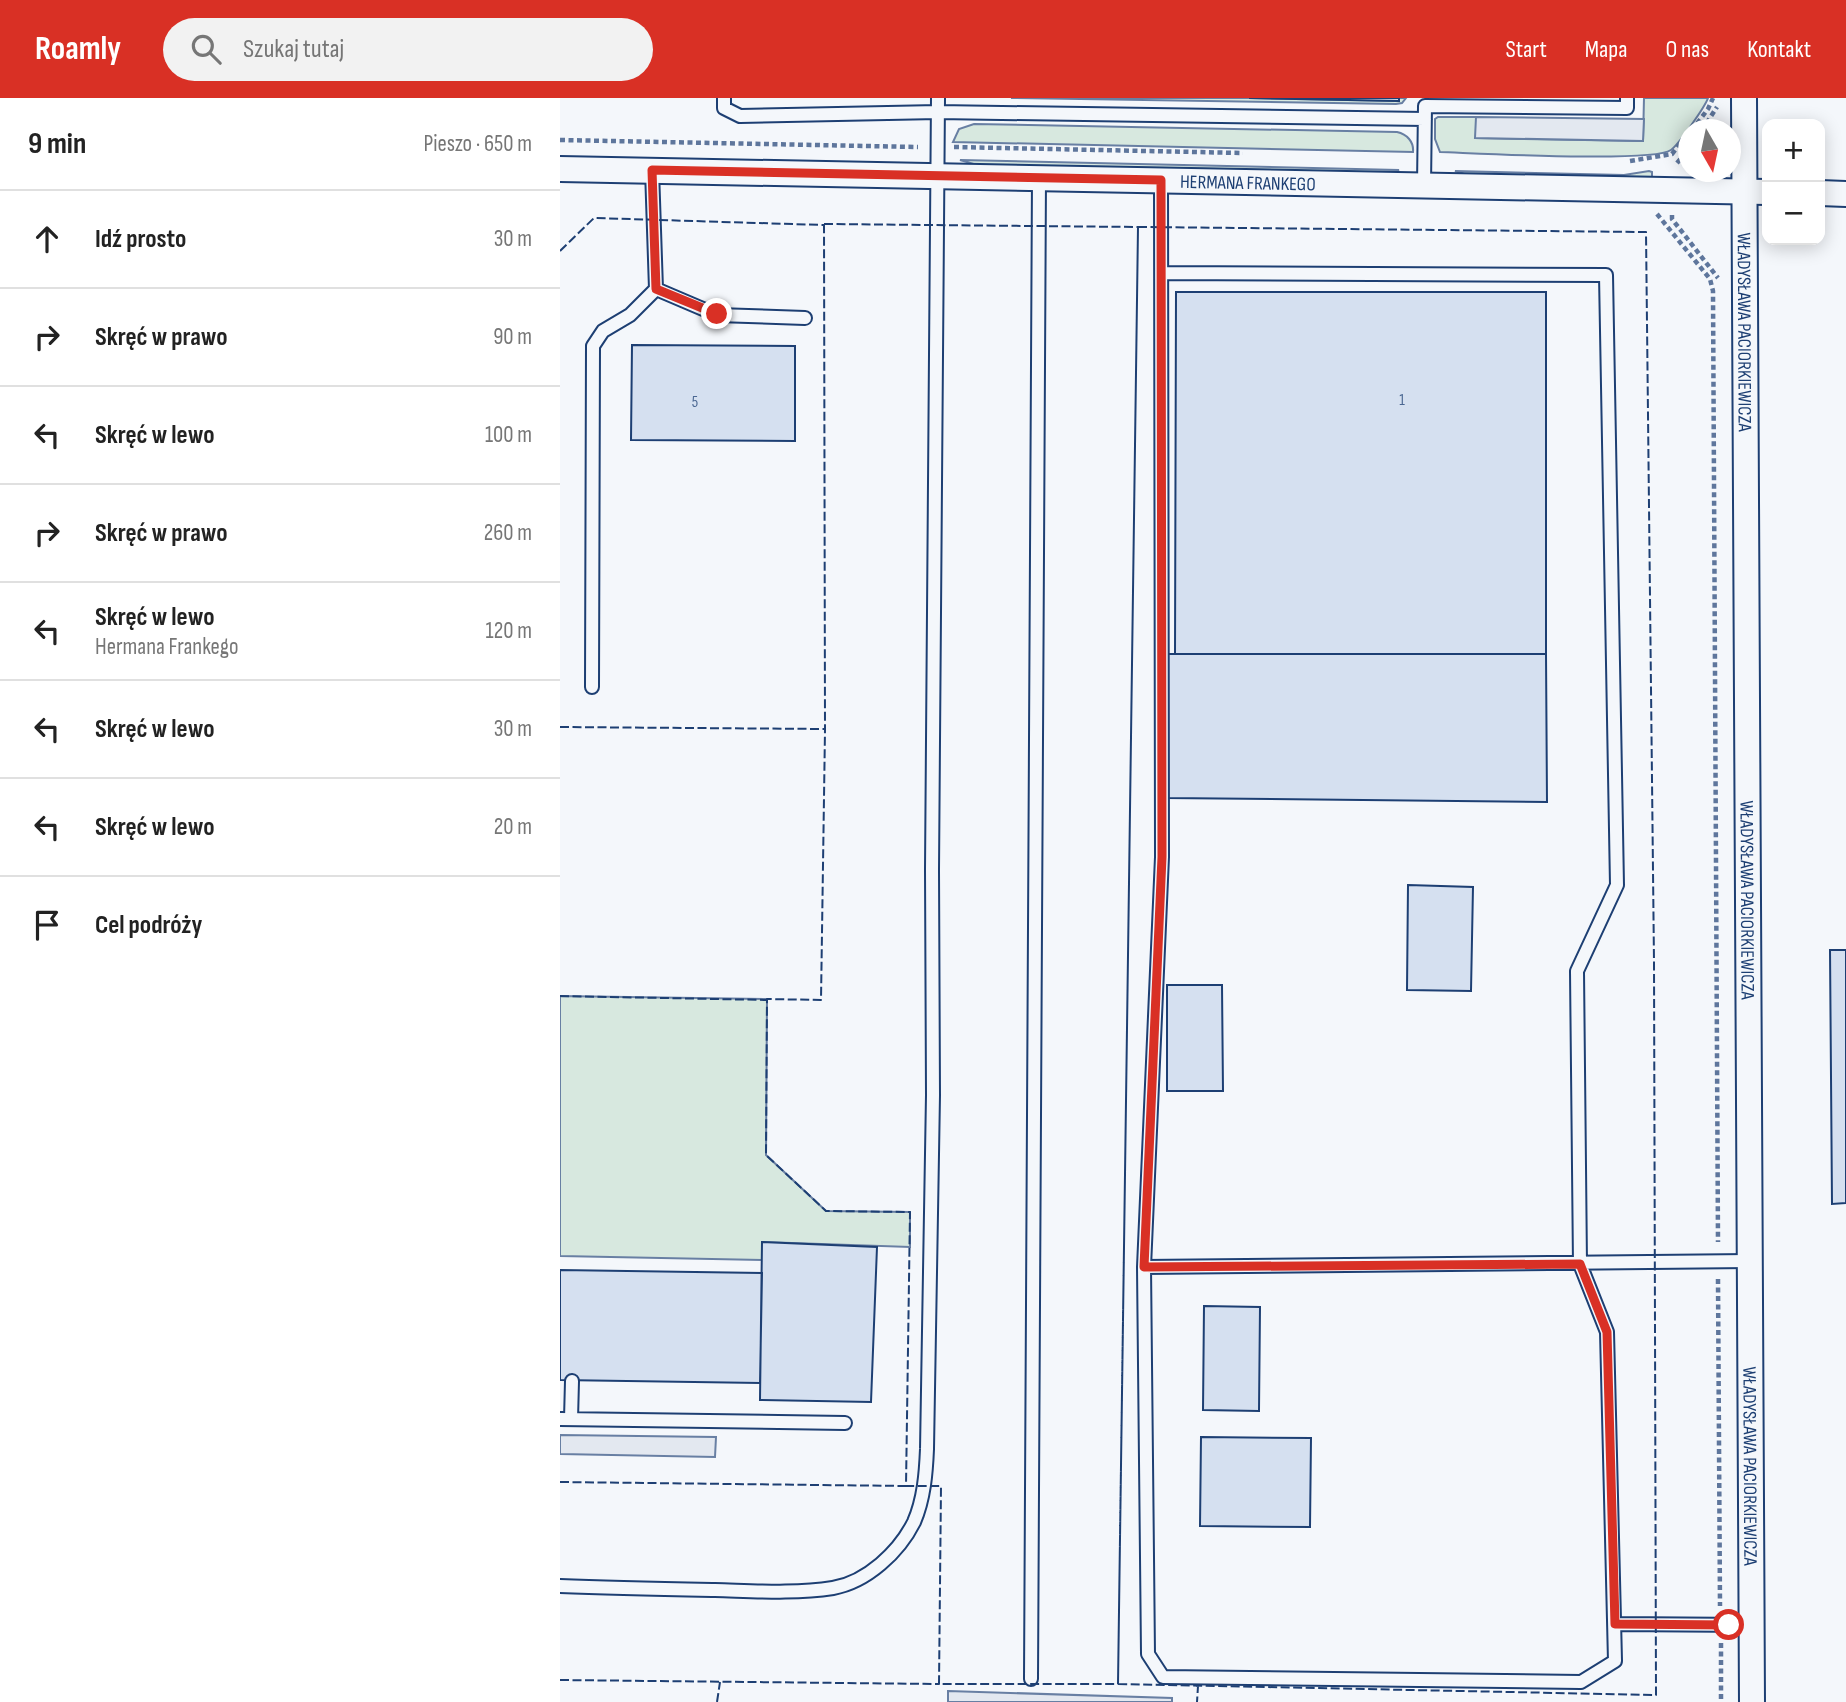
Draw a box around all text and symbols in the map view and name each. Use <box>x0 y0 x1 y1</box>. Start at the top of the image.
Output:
search box <box>163 18 653 81</box>
text: Roamly <box>35 29 121 69</box>
icon: search <box>187 30 225 68</box>
text: Szukaj tutaj <box>243 34 344 65</box>
text: Start <box>1506 35 1547 64</box>
text: Mapa <box>1585 35 1627 64</box>
text: O nas <box>1665 35 1709 64</box>
text: Kontakt <box>1747 35 1811 64</box>
north arrow <box>1678 119 1741 182</box>
map controls <box>1762 119 1825 245</box>
button: + <box>1762 119 1825 182</box>
text: 9 min <box>28 126 86 162</box>
text: Pieszo · 650 m <box>423 130 532 158</box>
street label: HERMANA FRANKEGO <box>1180 171 1316 196</box>
button: − <box>1762 182 1825 245</box>
icon: ahead <box>28 220 66 258</box>
text: Idź prosto <box>95 224 186 255</box>
text: 30 m <box>494 225 532 253</box>
street label: WŁADYSŁAWA PACIORKIEWICZA <box>1732 232 1756 433</box>
route end <box>701 298 732 329</box>
icon: right <box>28 318 66 356</box>
text: Skręć w prawo <box>95 322 228 353</box>
text: 90 m <box>493 323 532 351</box>
house number: 1 <box>1399 391 1405 410</box>
house number: 5 <box>692 393 698 412</box>
icon: left <box>28 416 66 454</box>
text: Skręć w lewo <box>95 420 215 451</box>
text: 100 m <box>485 421 532 449</box>
icon: right <box>28 514 66 552</box>
text: Skręć w prawo <box>95 518 228 549</box>
text: 260 m <box>484 519 532 547</box>
text: Skręć w lewo <box>95 602 215 633</box>
icon: left <box>28 612 66 650</box>
text: 120 m <box>486 617 532 645</box>
text: Hermana Frankego <box>95 633 238 661</box>
icon: left <box>28 710 66 748</box>
text: Skręć w lewo <box>95 714 215 745</box>
text: 30 m <box>494 715 532 743</box>
street label: WŁADYSŁAWA PACIORKIEWICZA <box>1735 800 1759 1001</box>
icon: left <box>28 808 66 846</box>
text: Skręć w lewo <box>95 812 215 843</box>
text: 20 m <box>494 813 532 841</box>
icon: arrive <box>28 906 66 944</box>
text: Cel podróży <box>95 910 202 941</box>
street label: WŁADYSŁAWA PACIORKIEWICZA <box>1737 1366 1761 1567</box>
route start <box>1713 1609 1744 1640</box>

